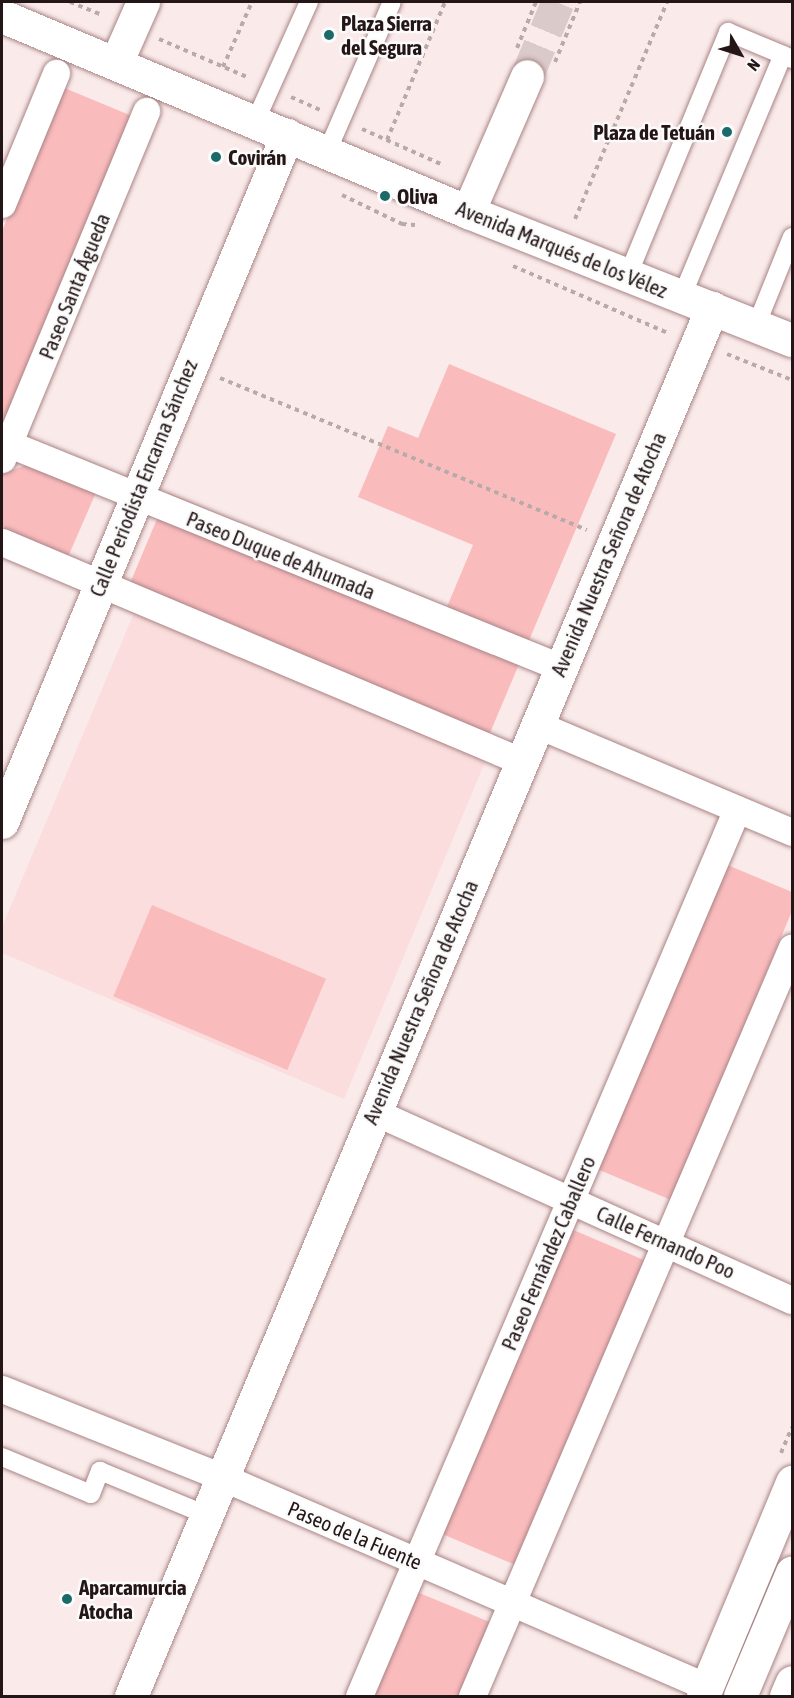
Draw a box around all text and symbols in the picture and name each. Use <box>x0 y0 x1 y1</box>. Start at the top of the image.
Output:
place label: Plaza Sierra del Segura <box>341 10 432 60</box>
north arrow <box>710 24 770 84</box>
marker: Plaza Sierra del Segura <box>322 28 336 42</box>
text: N <box>744 56 764 75</box>
place label: Plaza de Tetuán <box>593 119 715 145</box>
marker: Plaza de Tetuán <box>720 125 734 139</box>
place label: Covirán <box>228 144 286 170</box>
marker: Covirán <box>209 150 223 164</box>
place label: Oliva <box>397 183 438 209</box>
marker: Oliva <box>378 189 392 203</box>
street label: Avenida Marqués de los Vélez <box>453 195 671 303</box>
street label: Paseo Santa Águeda <box>33 209 115 363</box>
street label: Calle Periodista Encarna Sánchez <box>84 356 202 600</box>
street label: Avenida Nuestra Señora de Atocha <box>545 428 671 680</box>
street label: Paseo Duque de Ahumada <box>183 506 379 604</box>
street label: Avenida Nuestra Señora de Atocha <box>357 876 483 1128</box>
street label: Paseo Fernández Caballero <box>496 1152 600 1354</box>
street label: Calle Fernando Poo <box>593 1200 739 1284</box>
street label: Paseo de la Fuente <box>284 1495 426 1575</box>
place label: Aparcamurcia Atocha <box>79 1574 187 1624</box>
marker: Aparcamurcia Atocha <box>60 1592 74 1606</box>

